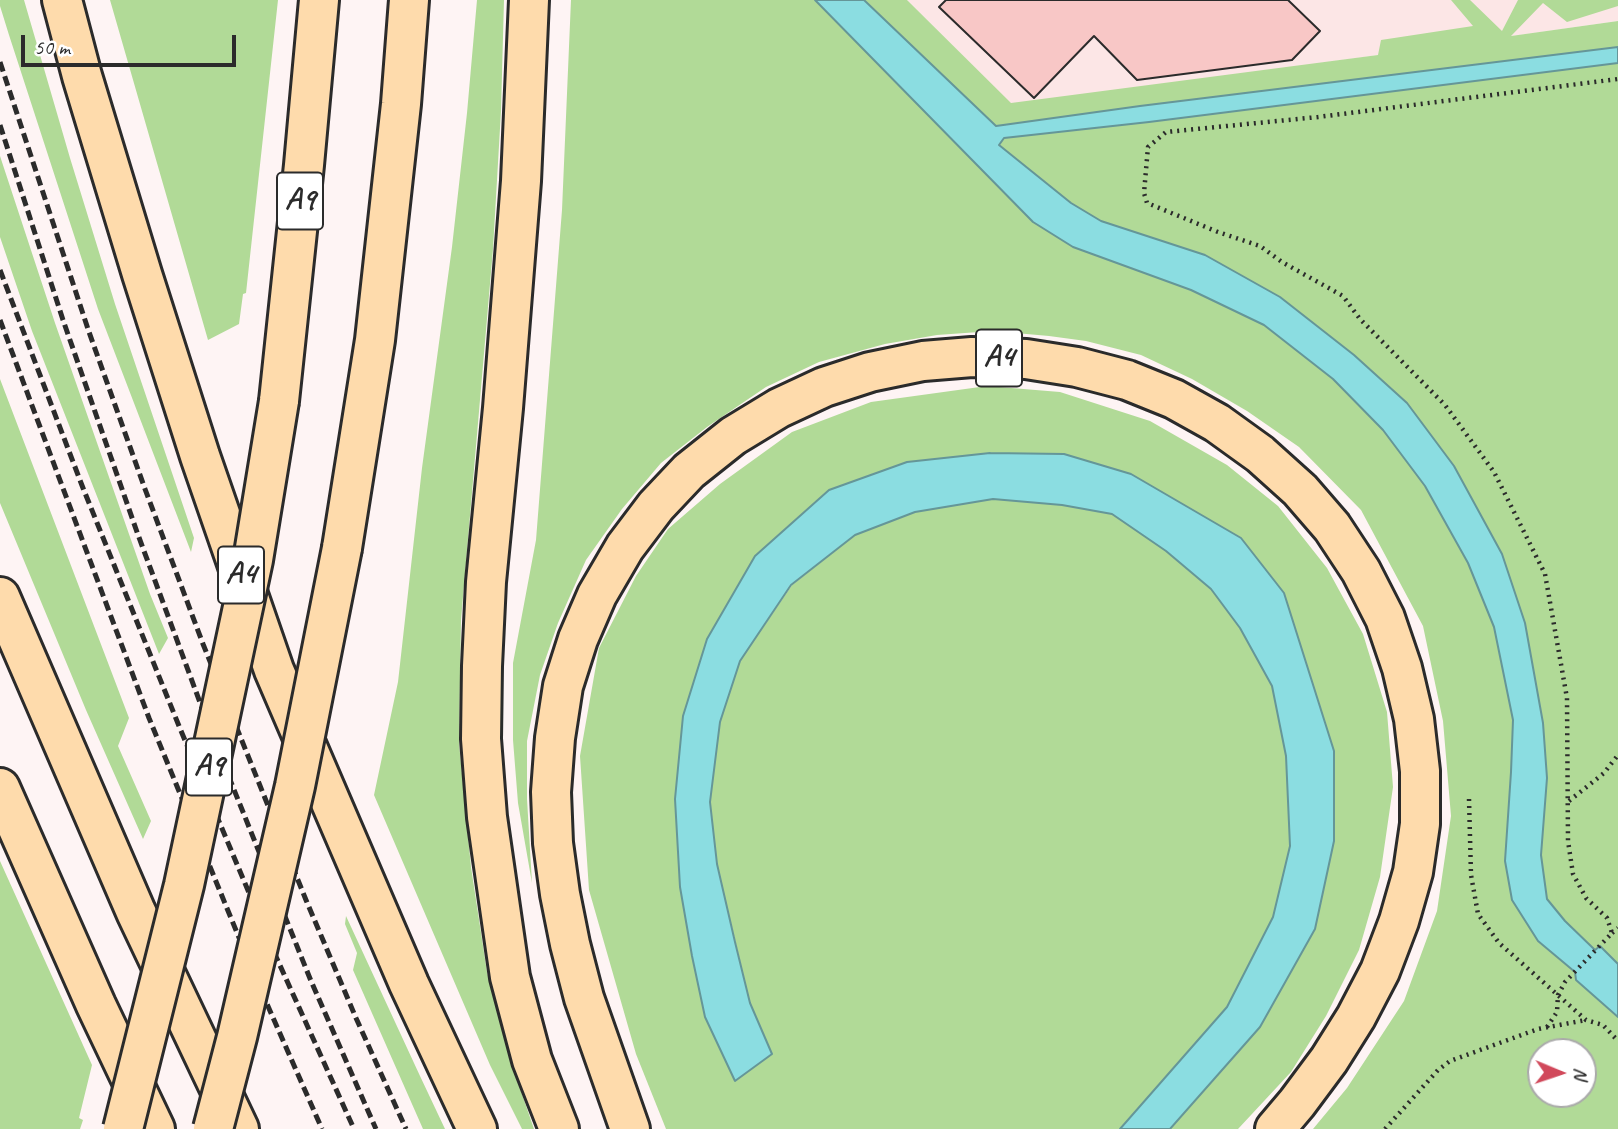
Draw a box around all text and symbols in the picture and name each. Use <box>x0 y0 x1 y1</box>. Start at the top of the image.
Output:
scale bar <box>24 21 240 65</box>
text: 50 m <box>34 34 70 60</box>
road number: A9 <box>277 173 323 230</box>
road number: A4 <box>976 330 1022 386</box>
road number: A4 <box>218 546 264 604</box>
road number: A9 <box>186 738 232 796</box>
north arrow <box>1527 1038 1597 1108</box>
text: N <box>1569 1067 1593 1080</box>

